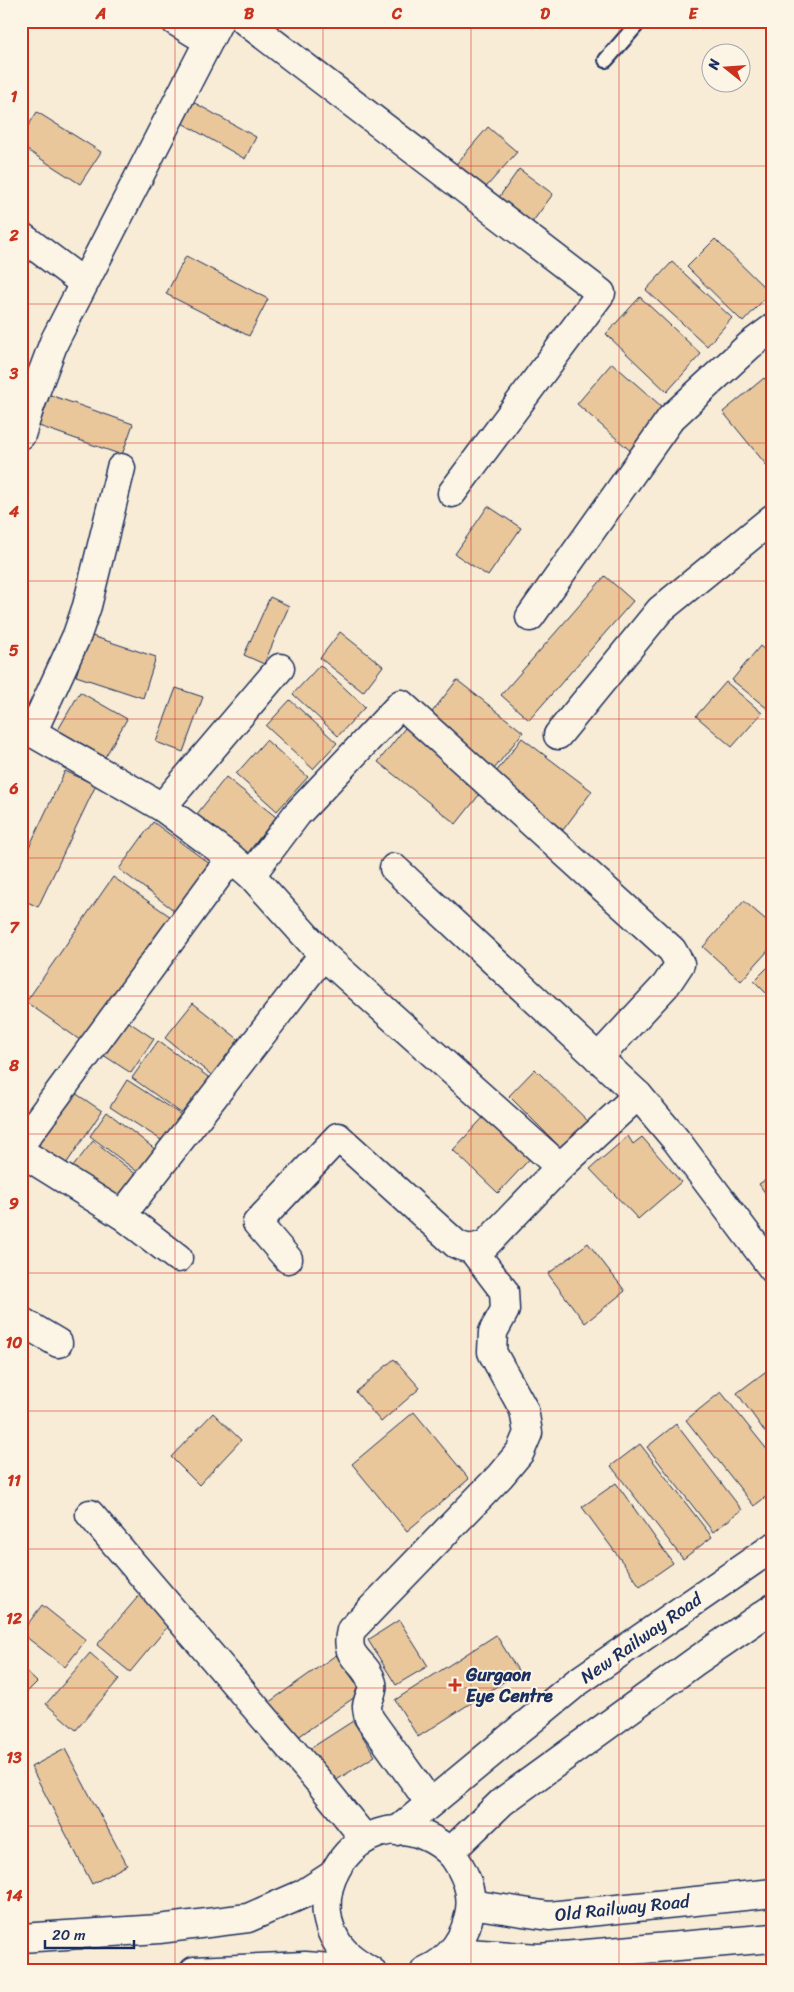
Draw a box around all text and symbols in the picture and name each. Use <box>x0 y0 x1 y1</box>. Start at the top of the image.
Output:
text: A <box>95 0 106 28</box>
text: B <box>244 0 255 28</box>
text: C <box>391 0 403 28</box>
text: D <box>540 0 550 28</box>
text: E <box>689 0 699 28</box>
north arrow <box>702 42 752 92</box>
text: N <box>700 56 728 74</box>
text: 1 <box>11 82 18 111</box>
text: 2 <box>8 221 19 250</box>
text: 3 <box>9 359 19 388</box>
text: 4 <box>8 497 19 526</box>
text: 5 <box>9 636 19 665</box>
text: 6 <box>8 774 19 803</box>
text: 7 <box>9 913 20 942</box>
text: 8 <box>8 1051 19 1080</box>
text: 9 <box>9 1189 19 1218</box>
text: 10 <box>6 1328 22 1357</box>
text: 11 <box>7 1466 21 1495</box>
street label: New Railway Road <box>573 1583 710 1692</box>
text: 12 <box>6 1604 23 1633</box>
place label: Gurgaon Eye Centre <box>465 1659 553 1712</box>
marker: Gurgaon Eye Centre <box>448 1678 462 1692</box>
text: 13 <box>6 1743 22 1772</box>
text: 14 <box>6 1881 22 1910</box>
street label: Old Railway Road <box>553 1885 692 1931</box>
scale bar <box>45 1917 134 1949</box>
text: 20 m <box>52 1922 86 1948</box>

